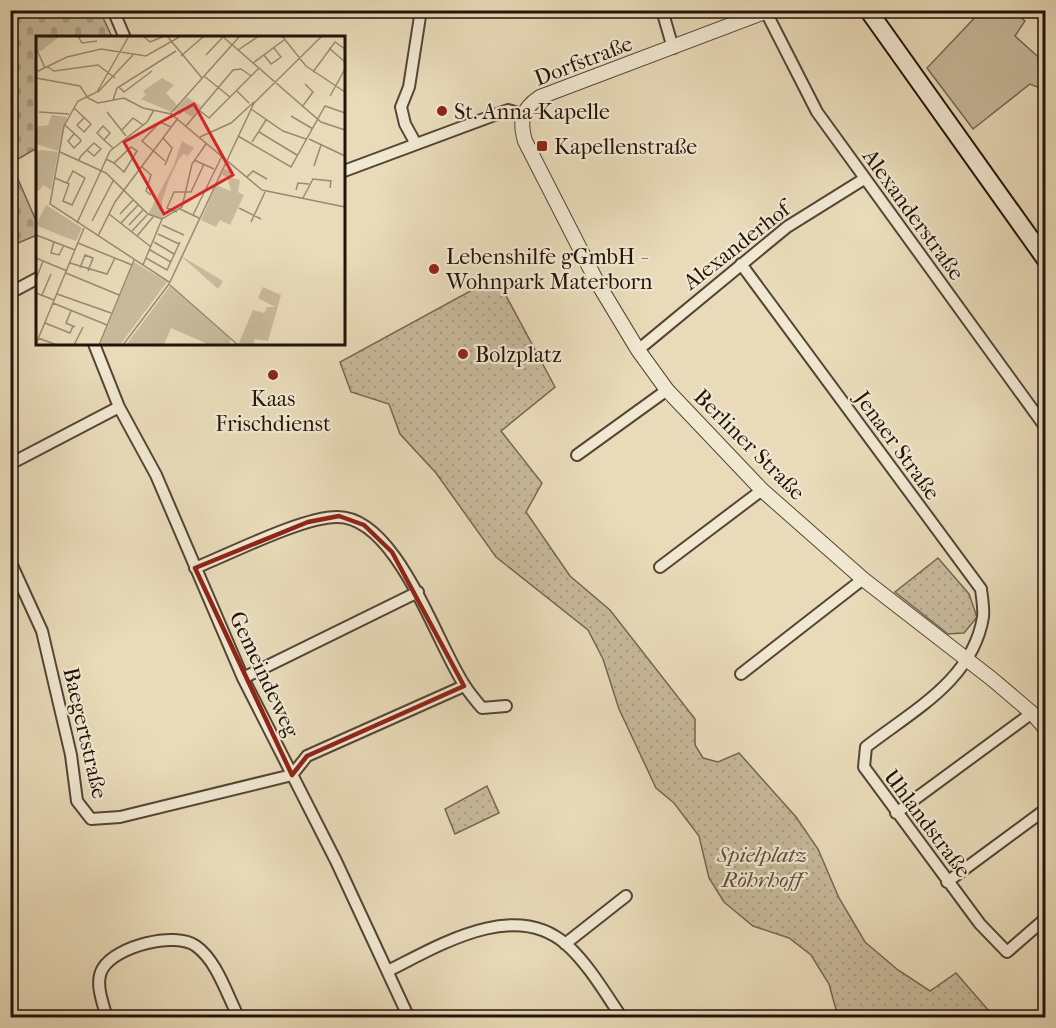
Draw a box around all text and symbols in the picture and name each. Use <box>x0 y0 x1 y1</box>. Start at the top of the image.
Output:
street label: Dorfstraße <box>531 30 636 92</box>
inset map <box>36 36 345 345</box>
place label: St. Anna-Kapelle <box>454 99 610 125</box>
marker: St. Anna-Kapelle <box>435 104 449 118</box>
place label: Kapellenstraße <box>554 134 697 160</box>
marker: Kapellenstraße <box>535 139 549 153</box>
street label: Alexanderstraße <box>856 143 970 285</box>
street label: Alexanderhof <box>677 193 799 296</box>
place label: Lebenshilfe gGmbH - Wohnpark Materborn <box>445 244 653 295</box>
marker: Lebenshilfe gGmbH - Wohnpark Materborn <box>427 262 441 276</box>
place label: Bolzplatz <box>475 342 562 368</box>
marker: Bolzplatz <box>456 347 470 361</box>
marker: Kaas Frischdienst <box>266 368 280 382</box>
street label: Berliner Straße <box>688 384 810 506</box>
street label: Jenaer Straße <box>848 384 945 505</box>
place label: Kaas Frischdienst <box>215 386 331 437</box>
street label: Gemeindeweg <box>224 607 305 742</box>
street label: Baegertstraße <box>57 665 113 801</box>
street label: Uhlandstraße <box>878 764 976 883</box>
park label: Spielplatz Röhrhoff <box>716 842 809 893</box>

